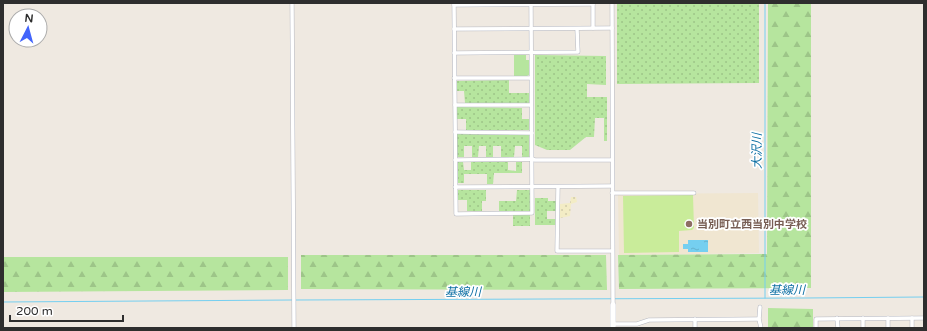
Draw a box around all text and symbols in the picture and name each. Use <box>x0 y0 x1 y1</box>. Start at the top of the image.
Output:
north arrow <box>8 8 48 48</box>
text: N <box>24 12 34 25</box>
water label: 大沢川 <box>750 131 764 169</box>
place label: 当別町立西当別中学校 <box>697 218 807 231</box>
marker: 当別町立西当別中学校 <box>684 219 694 229</box>
water label: 基線川 <box>769 283 807 297</box>
water label: 基線川 <box>445 285 483 299</box>
scale bar <box>10 297 123 323</box>
text: 200 m <box>16 304 53 318</box>

